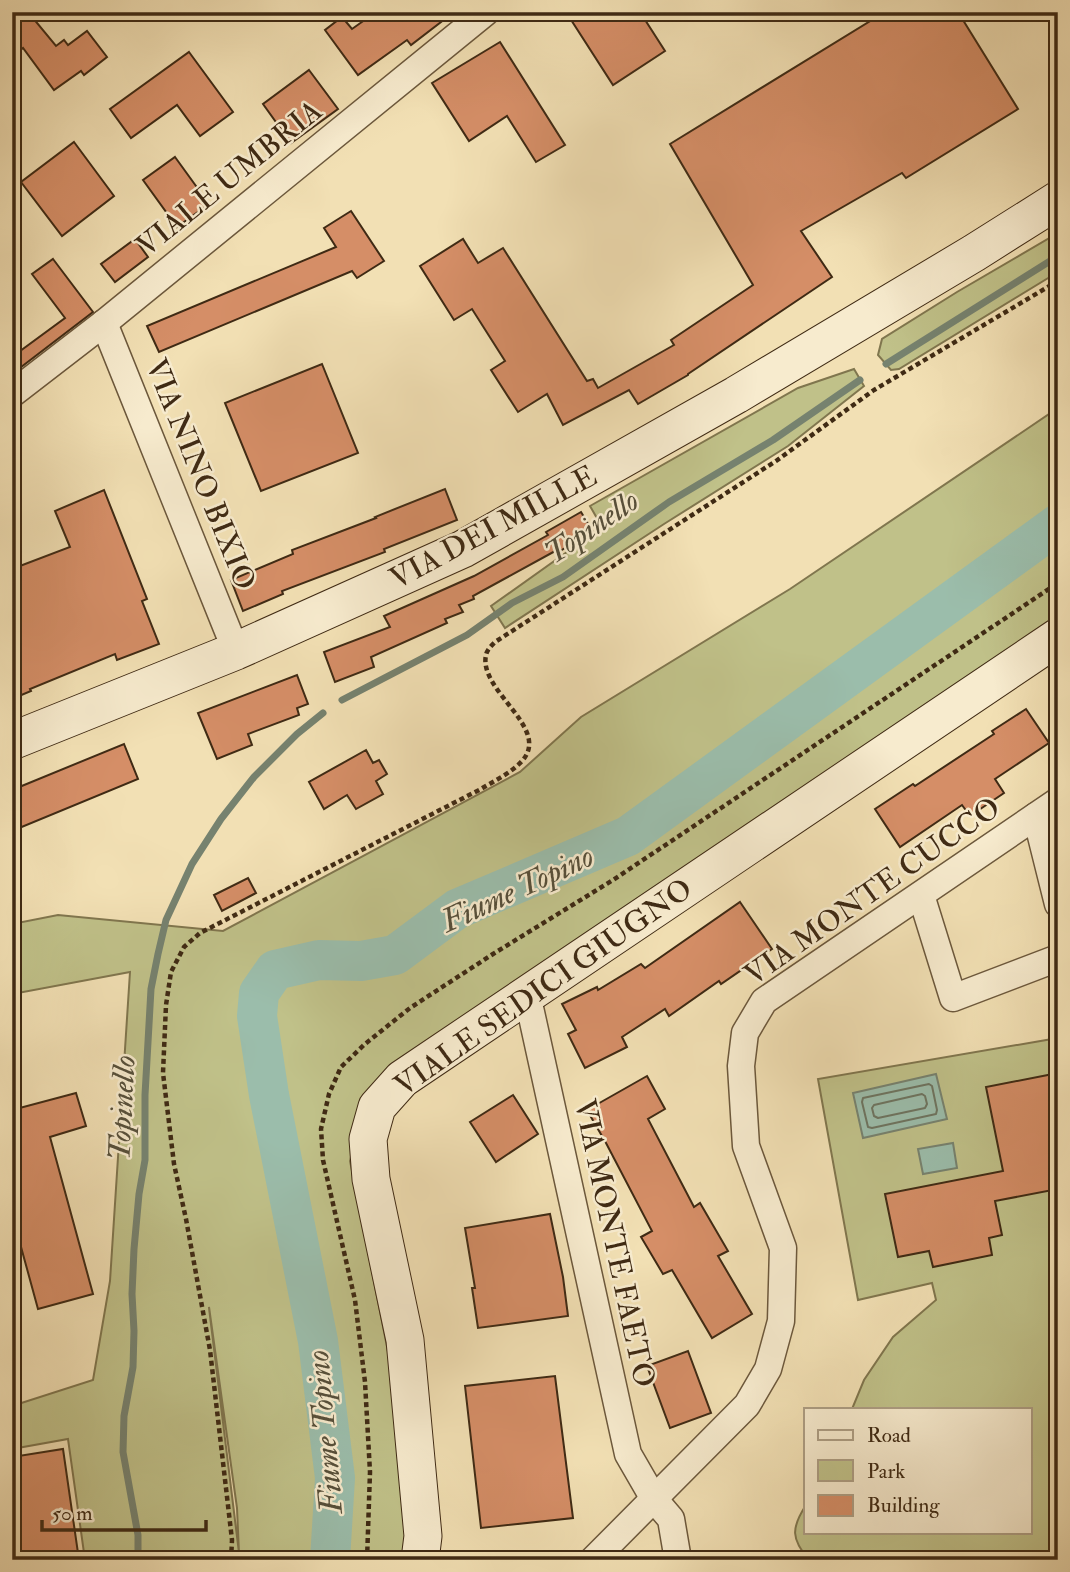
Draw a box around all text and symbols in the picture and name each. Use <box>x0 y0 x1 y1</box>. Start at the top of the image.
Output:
street label: VIALE UMBRIA <box>129 92 330 265</box>
street label: VIA NINO BIXIO <box>137 353 264 595</box>
street label: VIA DEI MILLE <box>383 457 603 598</box>
water label: Topinello <box>537 481 647 573</box>
street label: VIA MONTE CUCCO <box>737 789 1007 994</box>
water label: Fiume Topino <box>433 836 600 942</box>
street label: VIALE SEDICI GIUGNO <box>387 870 699 1104</box>
water label: Topinello <box>99 1054 145 1162</box>
street label: VIA MONTE FAETO <box>566 1096 663 1391</box>
water label: Fiume Topino <box>298 1349 352 1517</box>
legend <box>804 1408 1032 1534</box>
text: Road <box>867 1422 912 1449</box>
text: Park <box>867 1458 905 1485</box>
scale bar <box>42 1488 206 1532</box>
text: Building <box>867 1492 940 1519</box>
text: 50 m <box>52 1500 93 1527</box>

